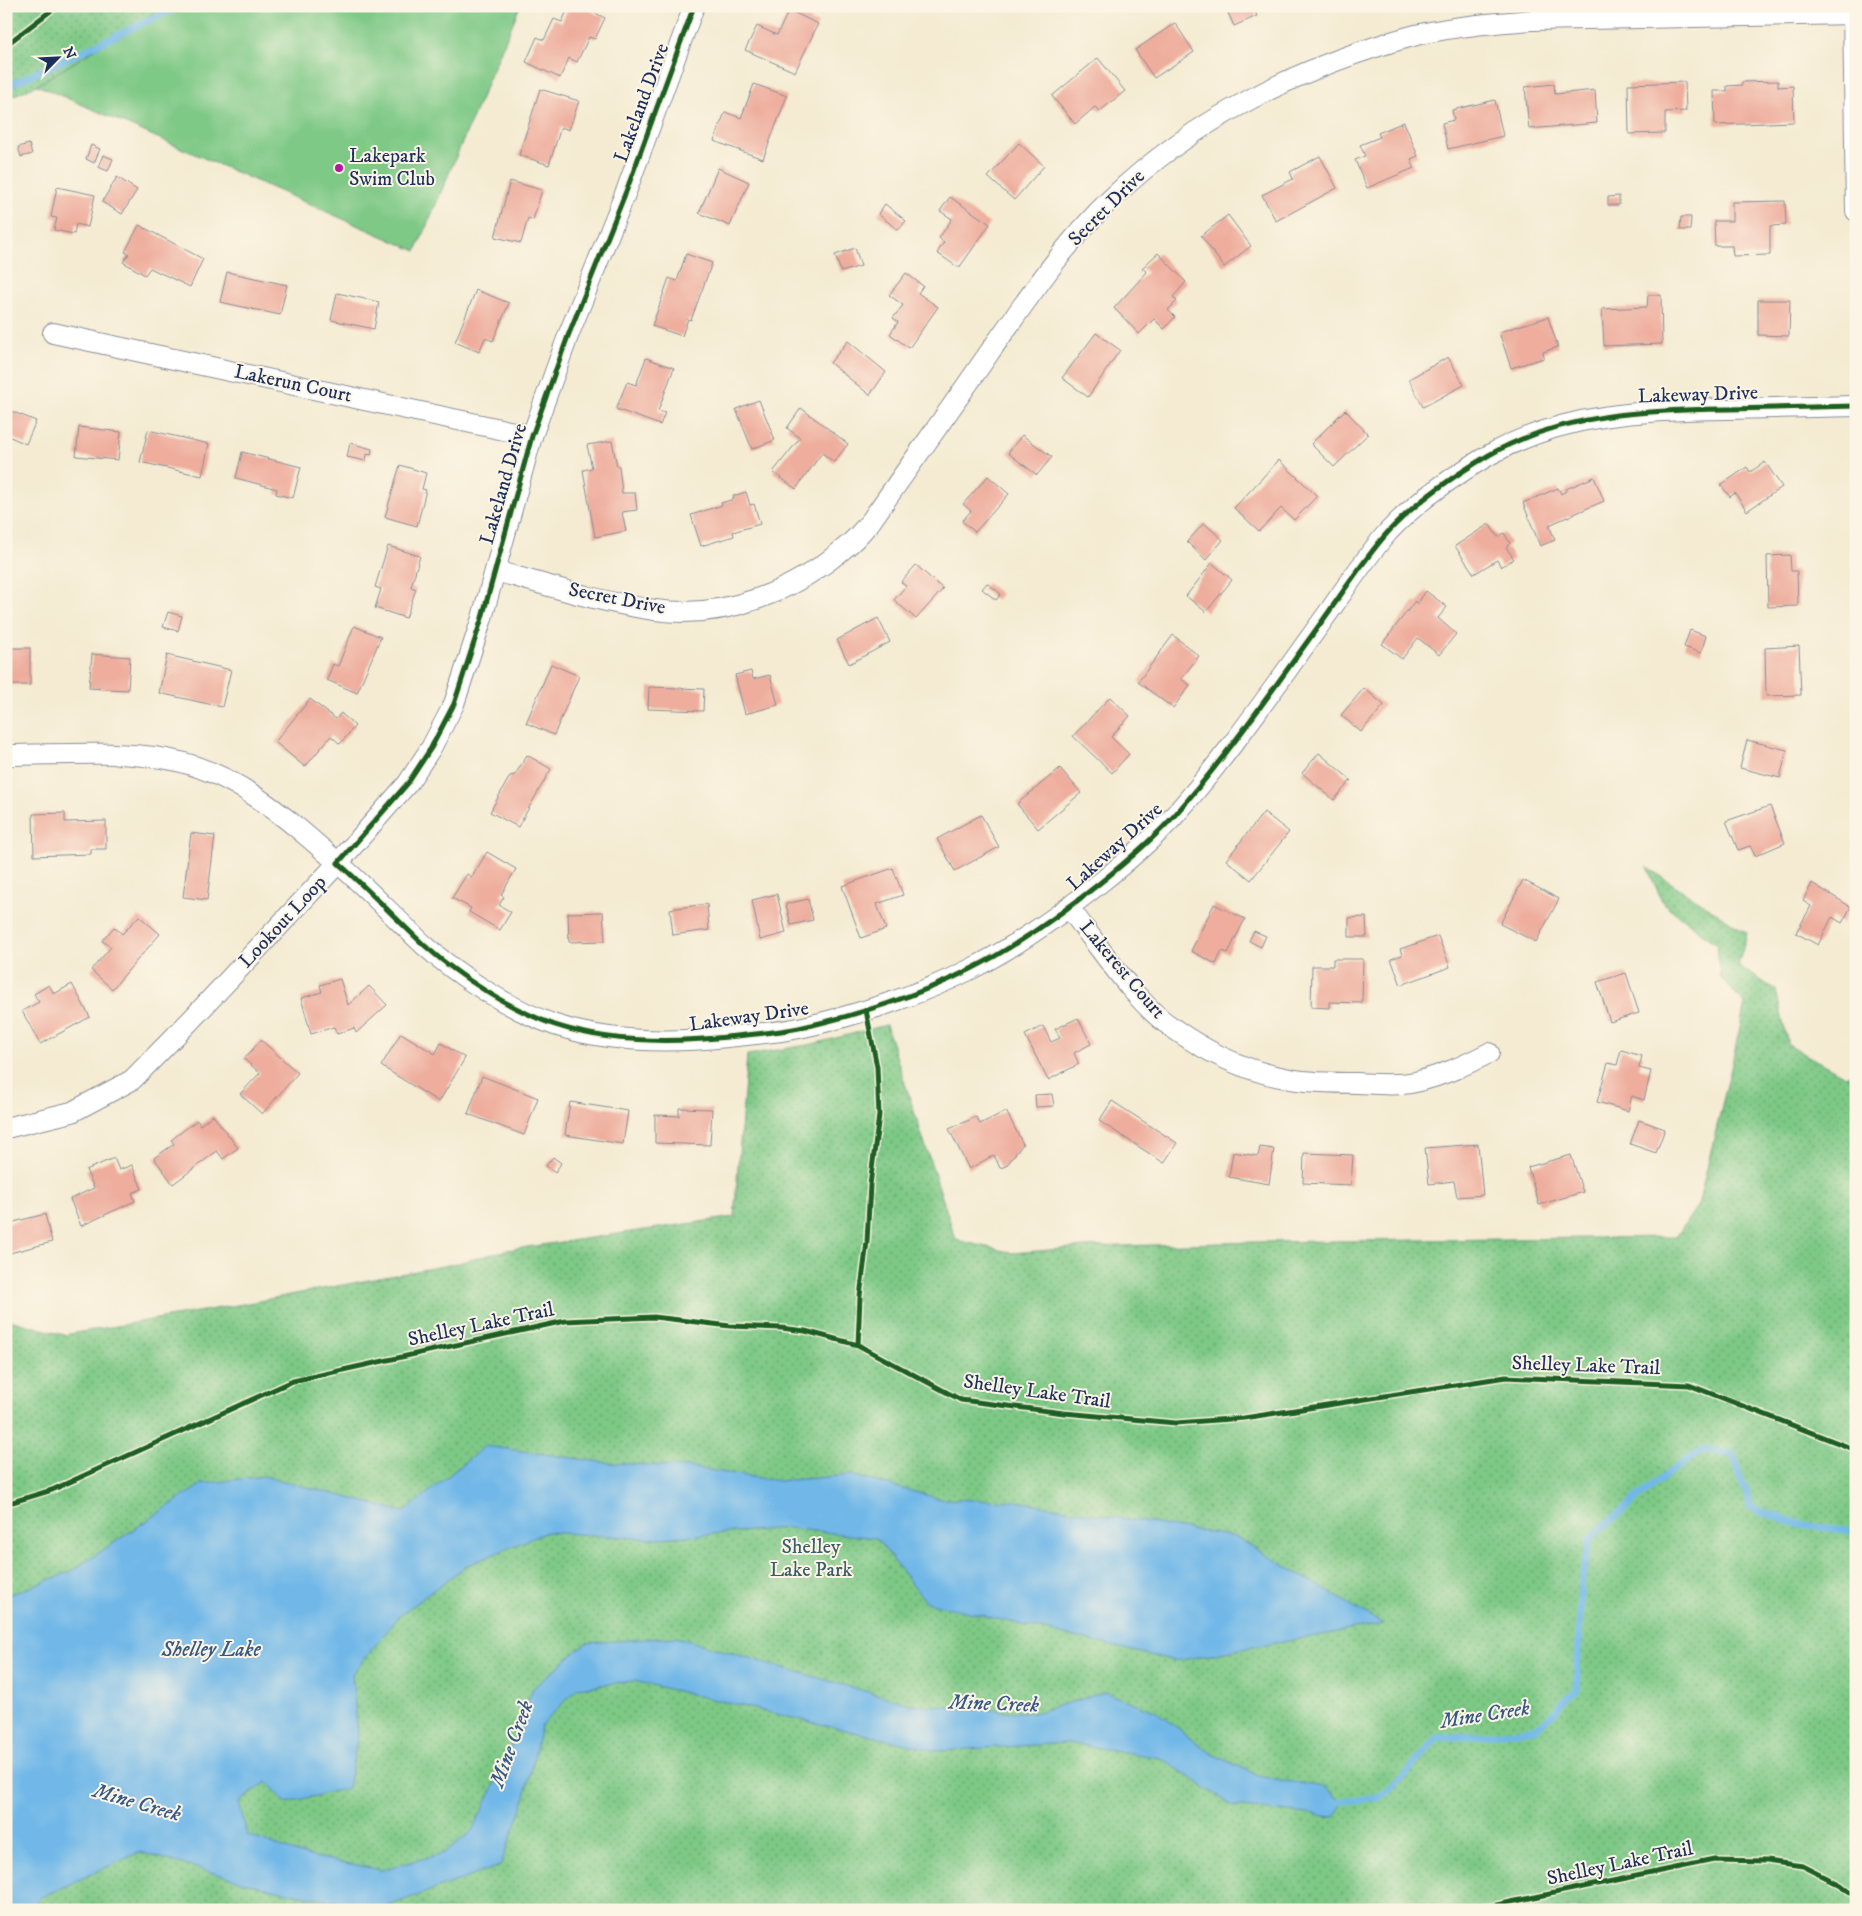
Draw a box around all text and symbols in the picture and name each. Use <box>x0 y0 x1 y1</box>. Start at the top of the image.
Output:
north arrow <box>32 32 82 82</box>
street label: Lakeland Drive <box>609 40 675 166</box>
text: N <box>58 44 80 62</box>
place label: Lakepark Swim Club <box>349 144 435 192</box>
marker: Lakepark Swim Club <box>333 162 345 174</box>
street label: Secret Drive <box>1063 164 1151 252</box>
street label: Lakerun Court <box>232 359 354 409</box>
street label: Lakeway Drive <box>1637 380 1759 410</box>
street label: Lakeland Drive <box>475 421 533 547</box>
street label: Secret Drive <box>566 577 668 621</box>
street label: Lakeway Drive <box>1062 797 1168 897</box>
street label: Lookout Loop <box>234 871 332 973</box>
street label: Lakerest Court <box>1074 916 1170 1024</box>
street label: Lakeway Drive <box>688 996 810 1038</box>
street label: Shelley Lake Trail <box>406 1297 556 1353</box>
street label: Shelley Lake Trail <box>1511 1351 1661 1381</box>
street label: Shelley Lake Trail <box>962 1369 1112 1415</box>
park label: Shelley Lake Park <box>770 1535 852 1583</box>
water label: Shelley Lake <box>160 1637 261 1663</box>
water label: Mine Creek <box>947 1689 1040 1719</box>
water label: Mine Creek <box>1436 1695 1532 1735</box>
water label: Mine Creek <box>484 1697 540 1793</box>
water label: Mine Creek <box>88 1778 184 1828</box>
street label: Shelley Lake Trail <box>1545 1836 1695 1892</box>

